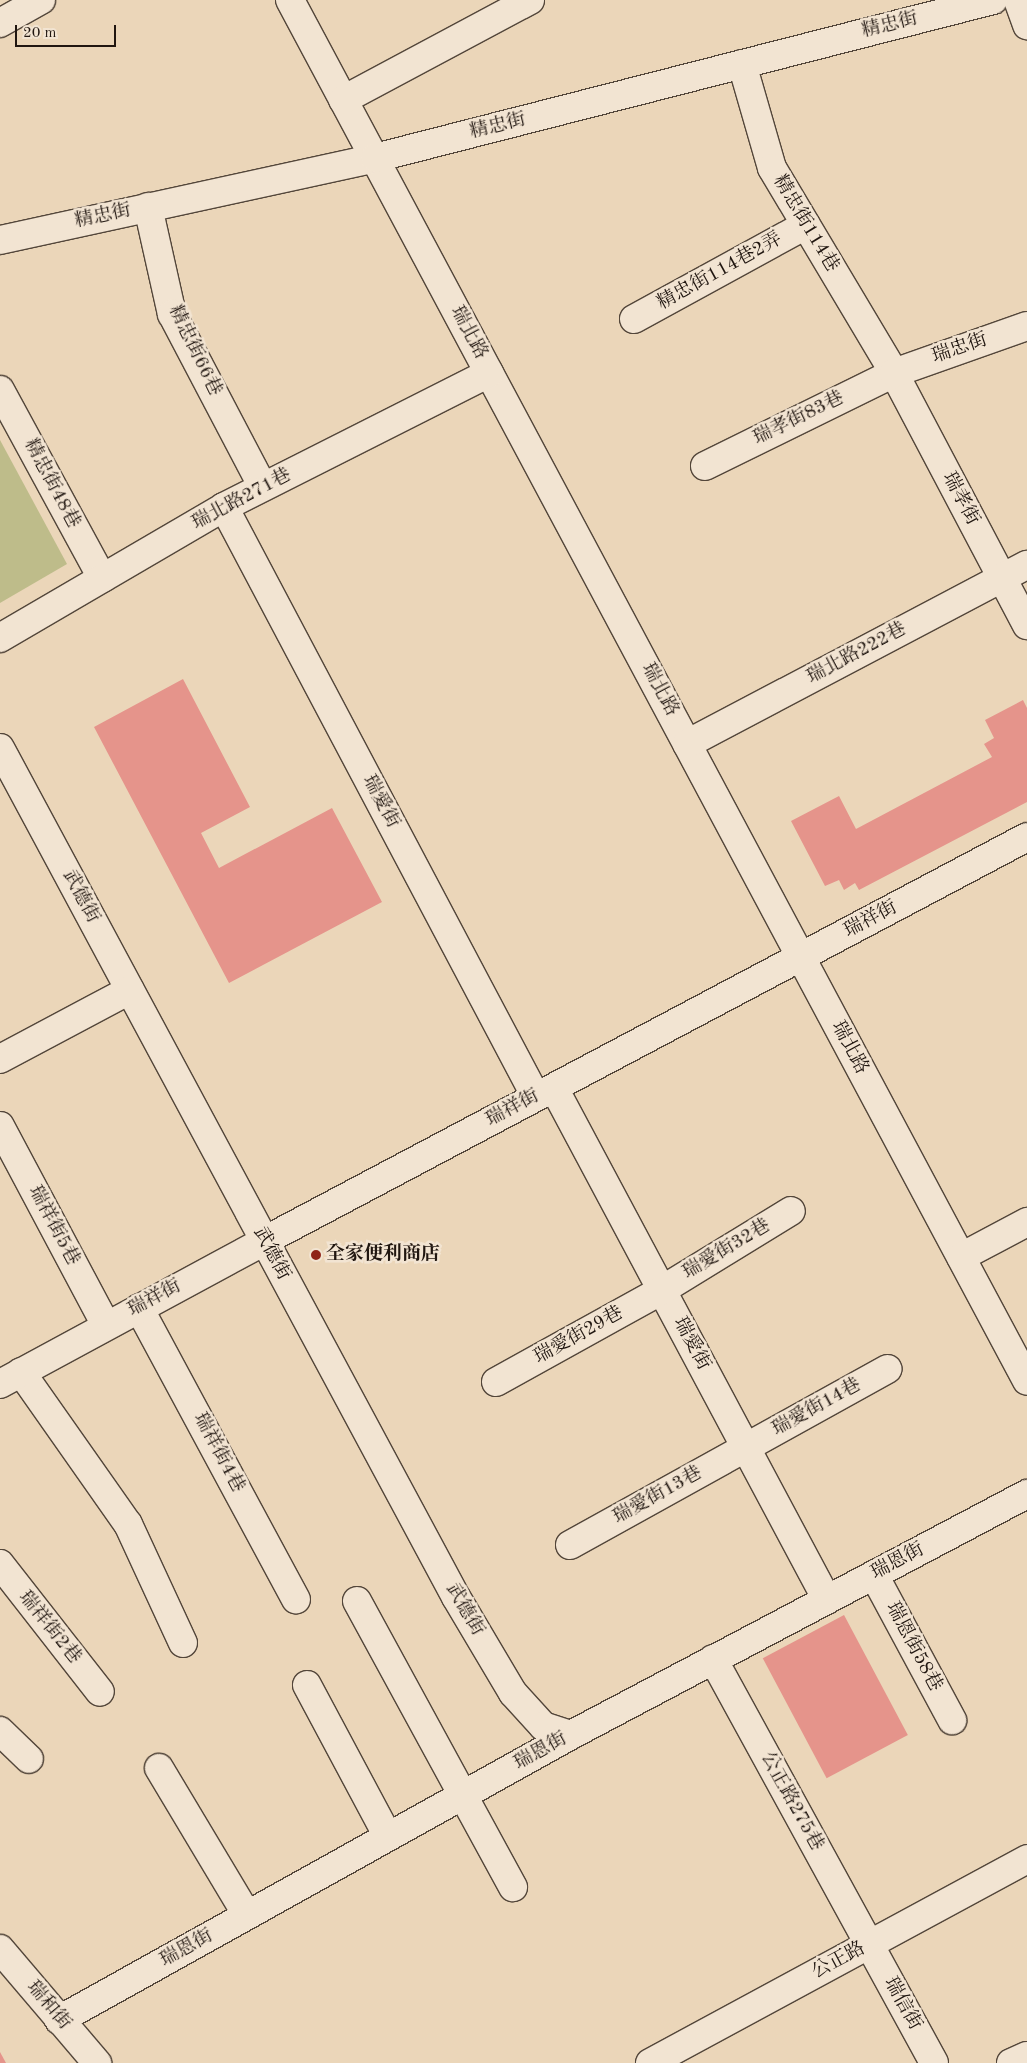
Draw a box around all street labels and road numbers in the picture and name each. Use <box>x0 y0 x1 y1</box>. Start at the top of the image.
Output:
street label: 精忠街 <box>860 8 920 44</box>
street label: 精忠街 <box>468 109 528 145</box>
street label: 精忠街114巷 <box>767 171 843 277</box>
street label: 精忠街 <box>73 200 133 234</box>
street label: 精忠街114巷2弄 <box>654 228 786 316</box>
street label: 精忠街66巷 <box>162 302 226 400</box>
street label: 瑞北路 <box>445 302 491 364</box>
street label: 瑞忠街 <box>929 329 991 369</box>
street label: 瑞孝街83巷 <box>750 387 848 451</box>
street label: 精忠街48巷 <box>18 435 84 533</box>
street label: 瑞北路271巷 <box>189 464 295 536</box>
street label: 瑞孝街 <box>937 468 983 530</box>
street label: 瑞北路222巷 <box>804 618 910 690</box>
street label: 瑞北路 <box>636 659 682 721</box>
street label: 瑞愛街 <box>357 771 403 833</box>
street label: 武德街 <box>57 866 103 928</box>
street label: 瑞祥街 <box>840 897 902 943</box>
street label: 瑞北路 <box>826 1017 872 1079</box>
street label: 瑞祥街 <box>482 1086 544 1132</box>
street label: 瑞祥街5巷 <box>23 1182 83 1270</box>
street label: 瑞愛街32巷 <box>679 1215 775 1285</box>
street label: 武德街 <box>248 1223 294 1285</box>
street label: 瑞祥街 <box>124 1276 186 1322</box>
street label: 瑞愛街29巷 <box>531 1302 627 1370</box>
street label: 瑞愛街 <box>668 1313 714 1375</box>
street label: 瑞愛街14巷 <box>769 1374 865 1442</box>
street label: 瑞祥街4巷 <box>188 1409 248 1497</box>
street label: 瑞愛街13巷 <box>610 1462 706 1530</box>
street label: 瑞恩街 <box>867 1539 929 1585</box>
street label: 武德街 <box>440 1580 488 1640</box>
street label: 瑞祥街2巷 <box>13 1587 85 1669</box>
street label: 瑞恩街58巷 <box>880 1598 946 1696</box>
street label: 瑞恩街 <box>511 1728 571 1776</box>
street label: 公正路275巷 <box>755 1749 827 1855</box>
street label: 瑞恩街 <box>157 1925 217 1973</box>
street label: 公正路 <box>808 1938 870 1984</box>
street label: 瑞信街 <box>878 1974 926 2034</box>
street label: 瑞和街 <box>21 1977 75 2035</box>

